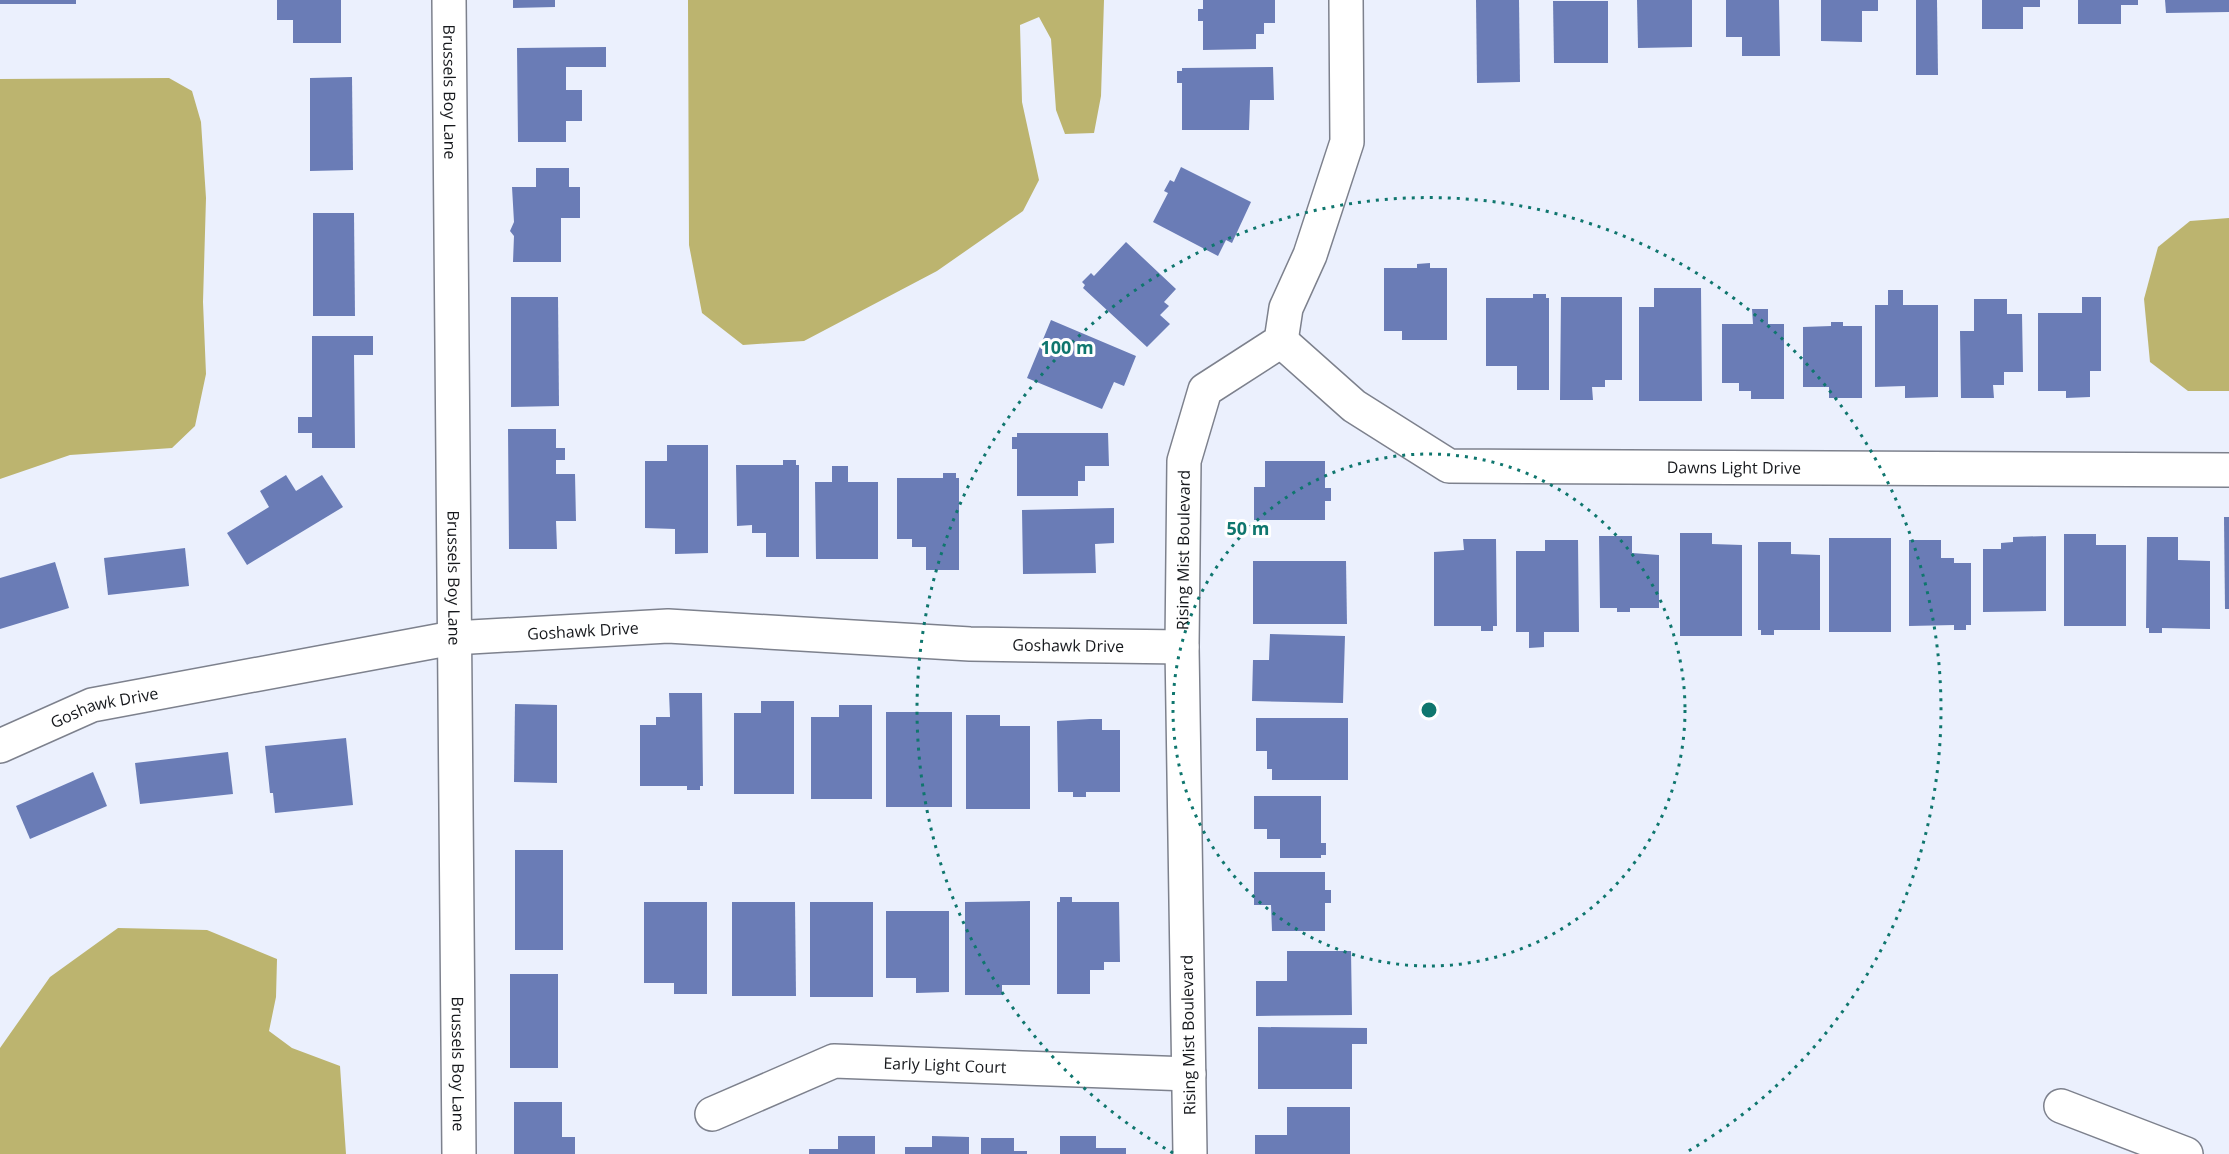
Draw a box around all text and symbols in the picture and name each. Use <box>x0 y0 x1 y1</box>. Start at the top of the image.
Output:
street label: Brussels Boy Lane <box>438 24 461 160</box>
text: 100 m <box>1040 335 1094 359</box>
street label: Dawns Light Drive <box>1667 456 1801 479</box>
street label: Rising Mist Boulevard <box>1171 470 1195 630</box>
street label: Brussels Boy Lane <box>442 510 466 646</box>
text: 50 m <box>1227 516 1269 540</box>
street label: Goshawk Drive <box>527 617 639 645</box>
street label: Goshawk Drive <box>1012 634 1124 657</box>
street label: Goshawk Drive <box>47 682 160 733</box>
centre of rings <box>1419 700 1439 720</box>
street label: Rising Mist Boulevard <box>1176 955 1200 1115</box>
street label: Brussels Boy Lane <box>447 996 470 1132</box>
street label: Early Light Court <box>883 1052 1007 1078</box>

